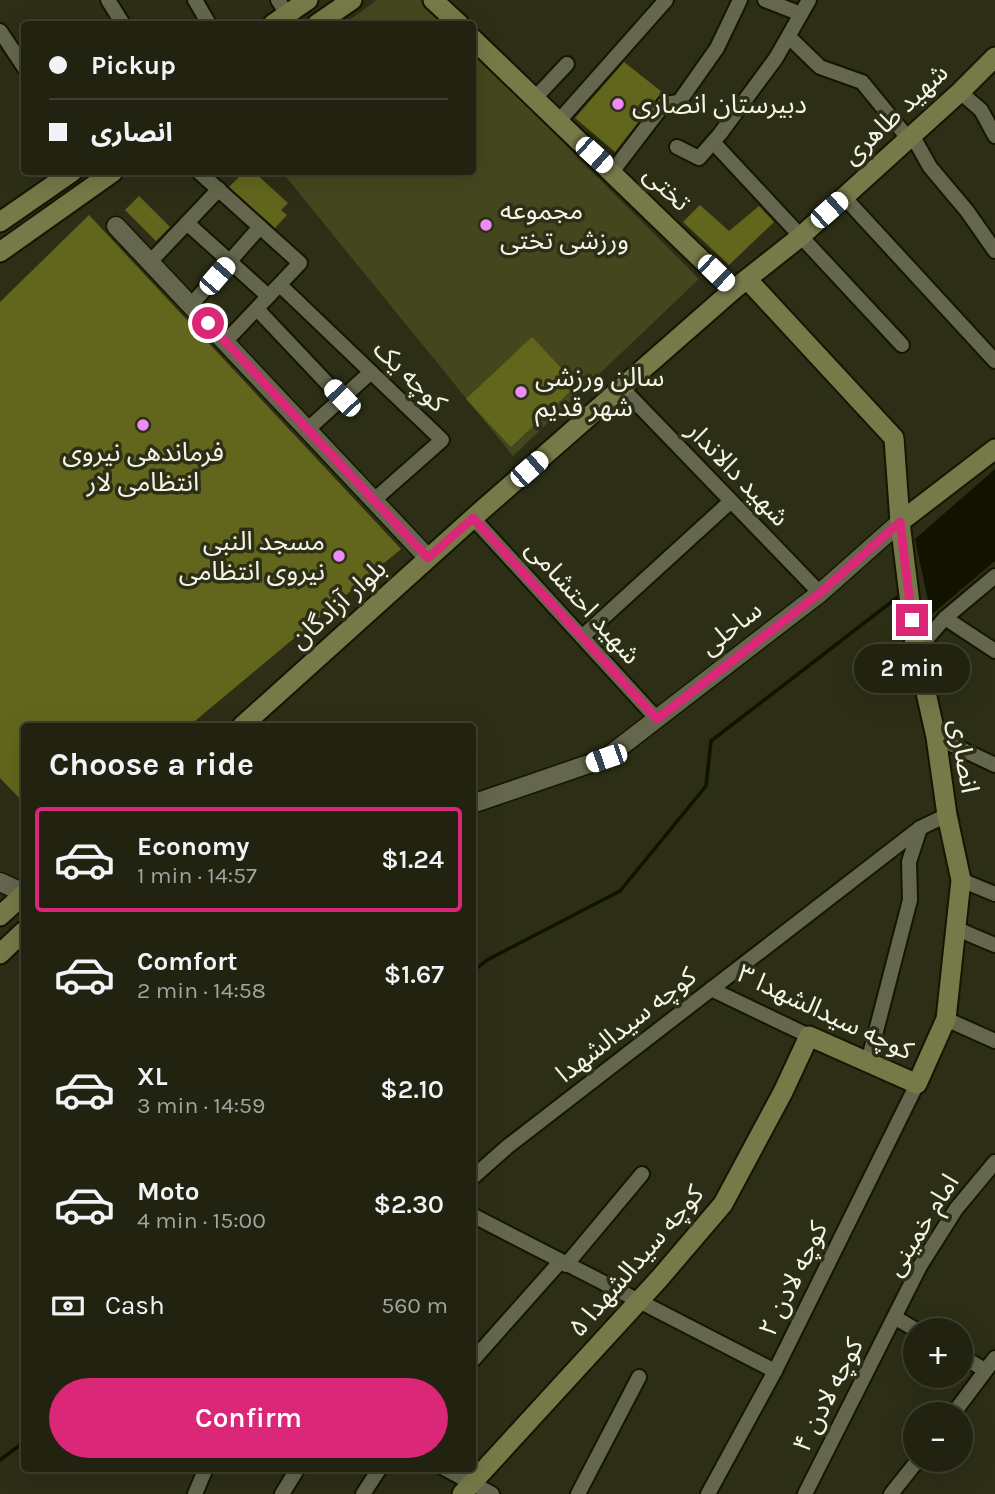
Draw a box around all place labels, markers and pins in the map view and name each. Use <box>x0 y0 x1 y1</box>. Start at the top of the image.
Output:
place label: دبیرستان انصاری <box>632 89 807 120</box>
marker: دبیرستان انصاری <box>610 96 626 112</box>
place label: مجموعه ورزشی تختی <box>500 195 629 256</box>
marker: مجموعه ورزشی تختی <box>478 217 494 233</box>
place label: سالن ورزشی شهر قدیم <box>535 362 664 427</box>
marker: سالن ورزشی شهر قدیم <box>513 384 529 400</box>
marker: فرماندهی نیروی انتظامی لار <box>135 417 151 433</box>
place label: فرماندهی نیروی انتظامی لار <box>62 437 224 498</box>
place label: مسجد النبی نیروی انتظامی <box>179 526 325 587</box>
marker: مسجد النبی نیروی انتظامی <box>331 548 347 564</box>

